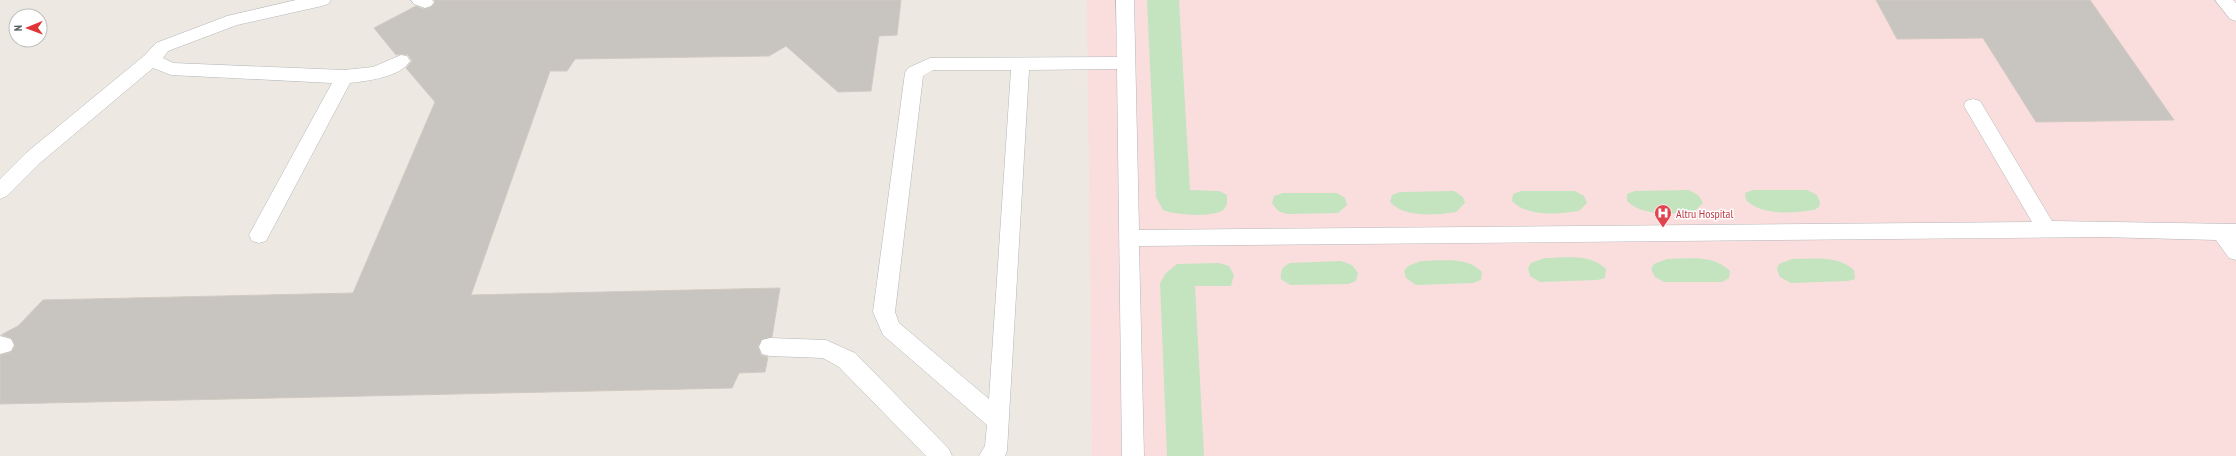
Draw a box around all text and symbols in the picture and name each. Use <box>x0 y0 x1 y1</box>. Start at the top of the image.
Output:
north arrow <box>8 8 48 48</box>
text: N <box>11 25 25 31</box>
hospital icon: Altru Hospital <box>1653 203 1673 228</box>
place label: Altru Hospital <box>1676 206 1733 221</box>

